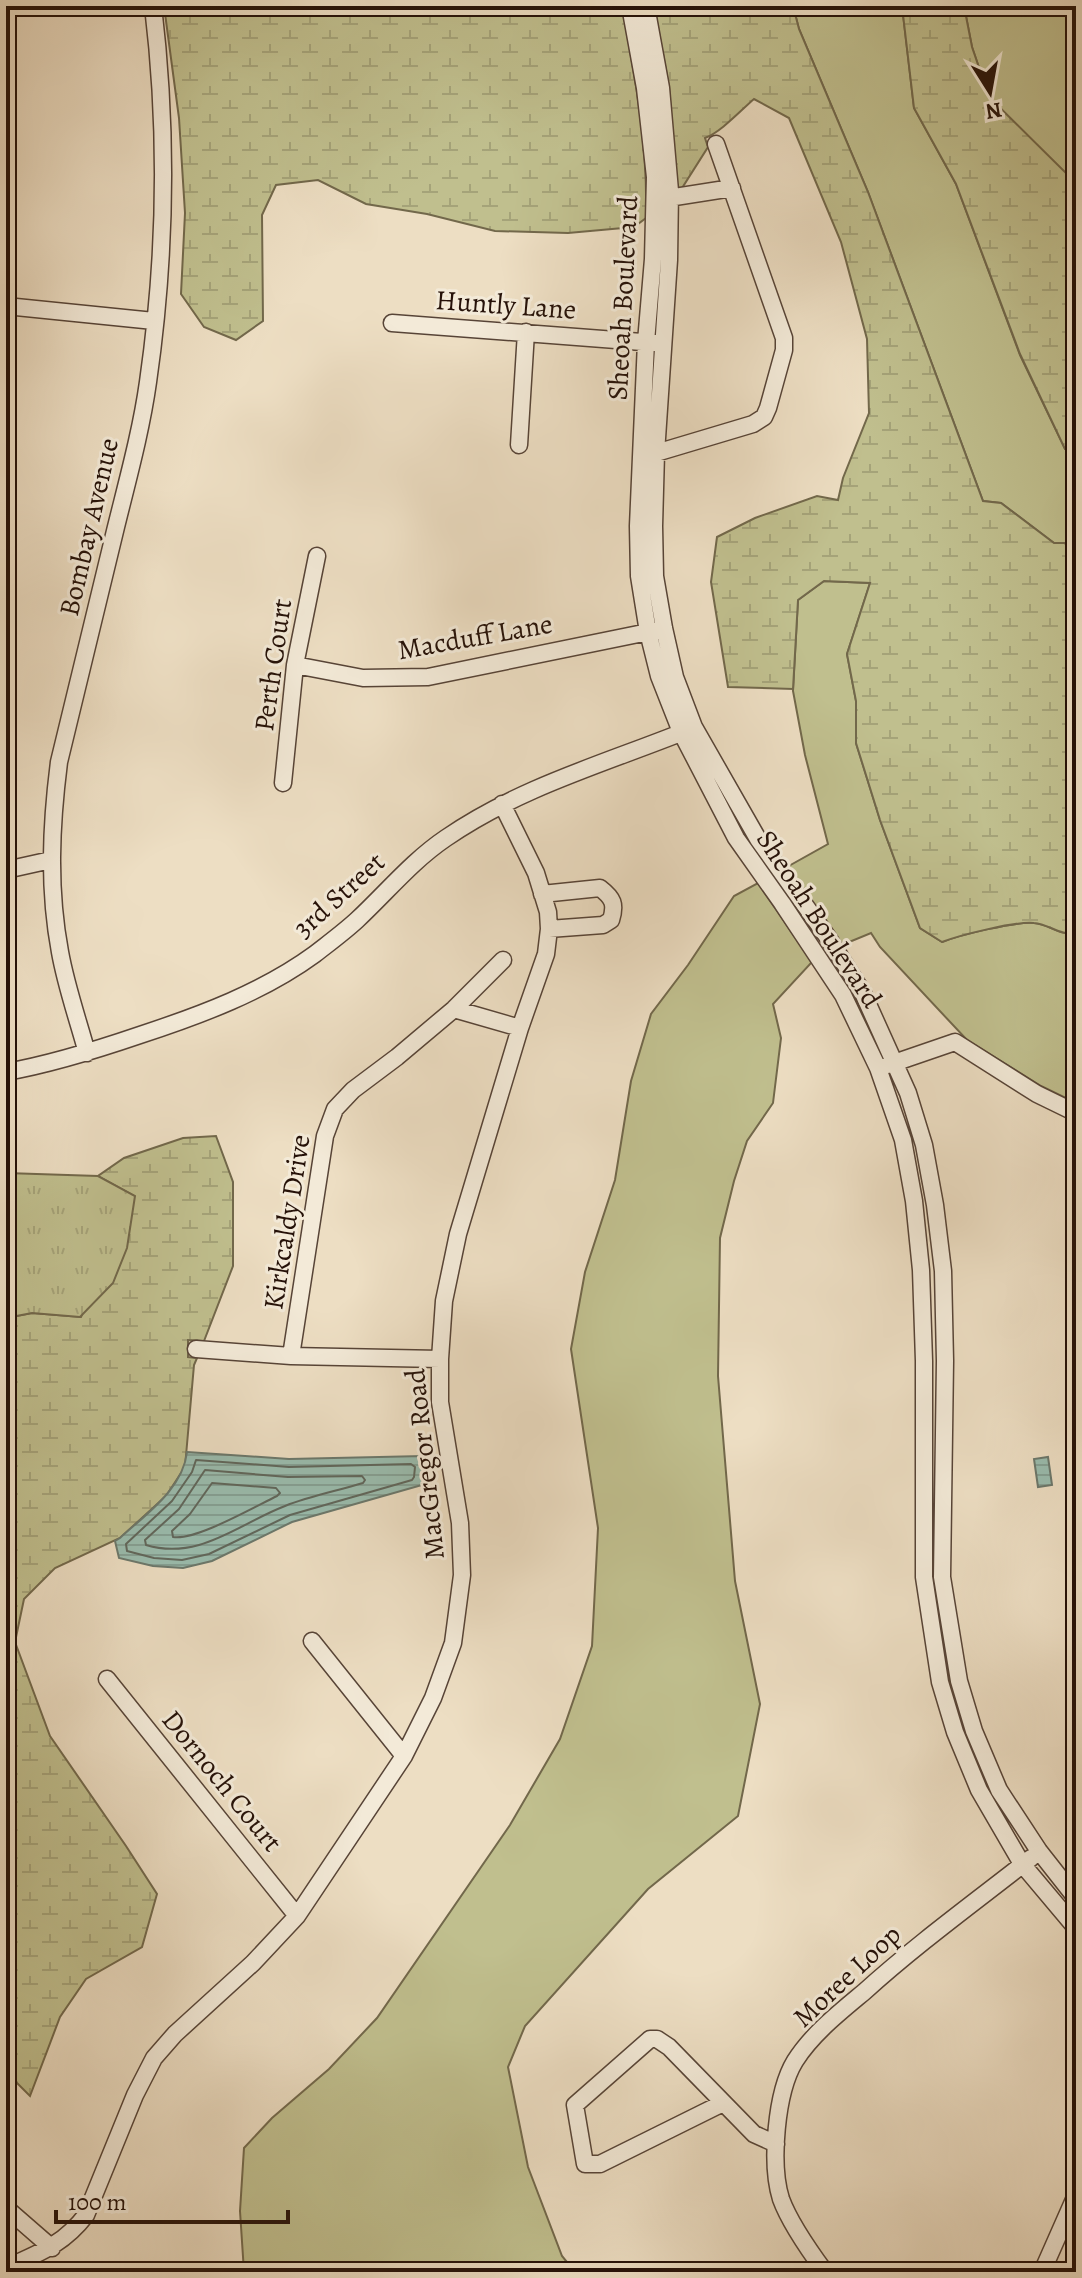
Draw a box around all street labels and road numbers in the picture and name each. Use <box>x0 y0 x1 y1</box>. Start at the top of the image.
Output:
street label: Sheoah Boulevard <box>599 194 647 401</box>
street label: Huntly Lane <box>434 281 578 329</box>
street label: Bombay Avenue <box>50 434 128 620</box>
street label: Perth Court <box>245 596 301 734</box>
street label: Macduff Lane <box>395 605 555 669</box>
street label: Sheoah Boulevard <box>747 823 891 1016</box>
street label: 3rd Street <box>285 844 393 946</box>
street label: Kirkcaldy Drive <box>254 1132 320 1312</box>
street label: MacGregor Road <box>396 1366 454 1561</box>
street label: Dornoch Court <box>153 1702 291 1860</box>
street label: Moree Loop <box>785 1916 909 2036</box>

